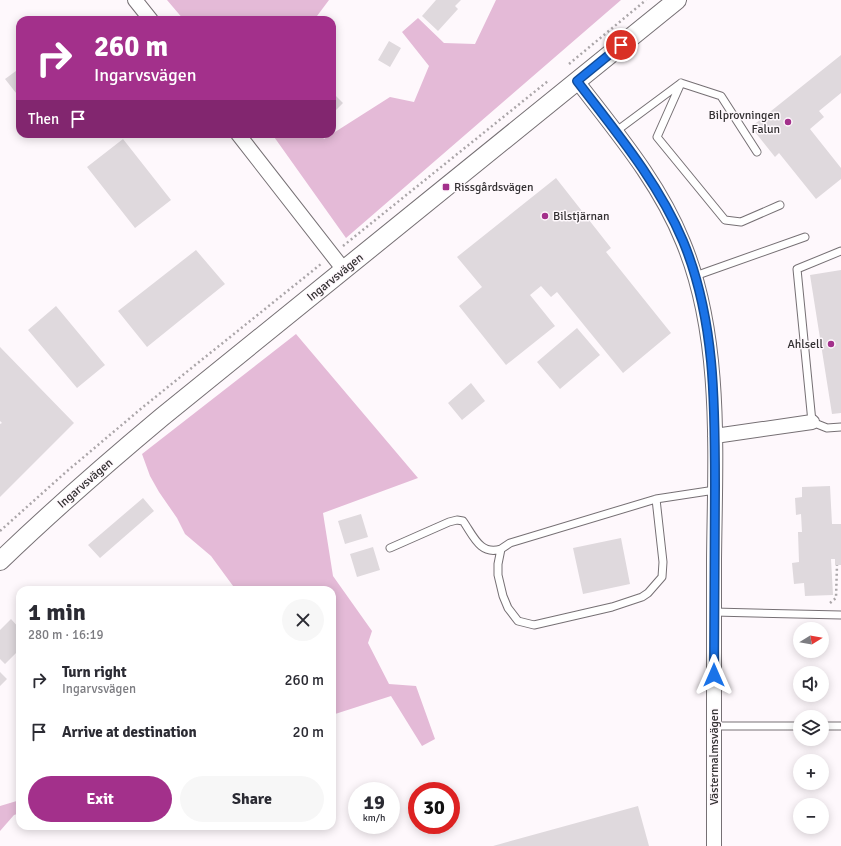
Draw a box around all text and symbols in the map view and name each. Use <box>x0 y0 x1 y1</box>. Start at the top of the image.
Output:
pin <box>604 28 638 62</box>
text: 260 m <box>94 30 168 64</box>
icon: right <box>28 32 80 84</box>
icon: arrive <box>610 34 632 56</box>
text: Ingarvsvägen <box>94 64 197 86</box>
icon: arrive <box>67 108 89 130</box>
place label: Bilprovningen Falun <box>709 108 780 137</box>
text: Then <box>28 110 59 128</box>
marker: Bilprovningen Falun <box>783 117 793 127</box>
place label: Rissgårdsvägen <box>454 180 534 195</box>
marker: Rissgårdsvägen <box>441 182 451 192</box>
place label: Bilstjärnan <box>553 209 610 224</box>
marker: Bilstjärnan <box>540 211 550 221</box>
street label: Ingarvsvägen <box>304 250 367 305</box>
place label: Ahlsell <box>787 337 823 352</box>
marker: Ahlsell <box>826 339 836 349</box>
street label: Ingarvsvägen <box>55 455 116 511</box>
text: 1 min <box>28 597 86 627</box>
button: close <box>282 599 324 641</box>
north arrow <box>793 622 829 658</box>
map controls <box>793 622 829 834</box>
text: 280 m · 16:19 <box>28 627 104 643</box>
position arrow <box>693 654 735 696</box>
text: Turn right <box>62 663 127 681</box>
button: sound <box>793 666 829 702</box>
icon: right <box>28 669 50 691</box>
text: 260 m <box>284 671 324 689</box>
text: Ingarvsvägen <box>62 681 136 697</box>
street label: Västermalmsvägen <box>707 709 722 805</box>
button: layers <box>793 710 829 746</box>
icon: arrive <box>28 721 50 743</box>
text: Arrive at destination <box>62 723 197 741</box>
text: 20 m <box>293 723 324 741</box>
button: + <box>793 754 829 790</box>
button: Exit <box>28 776 172 822</box>
button: Share <box>180 776 324 822</box>
speed limit sign: 30 <box>408 782 460 834</box>
text: 19 <box>363 790 385 815</box>
button: − <box>793 798 829 834</box>
text: km/h <box>363 812 385 824</box>

